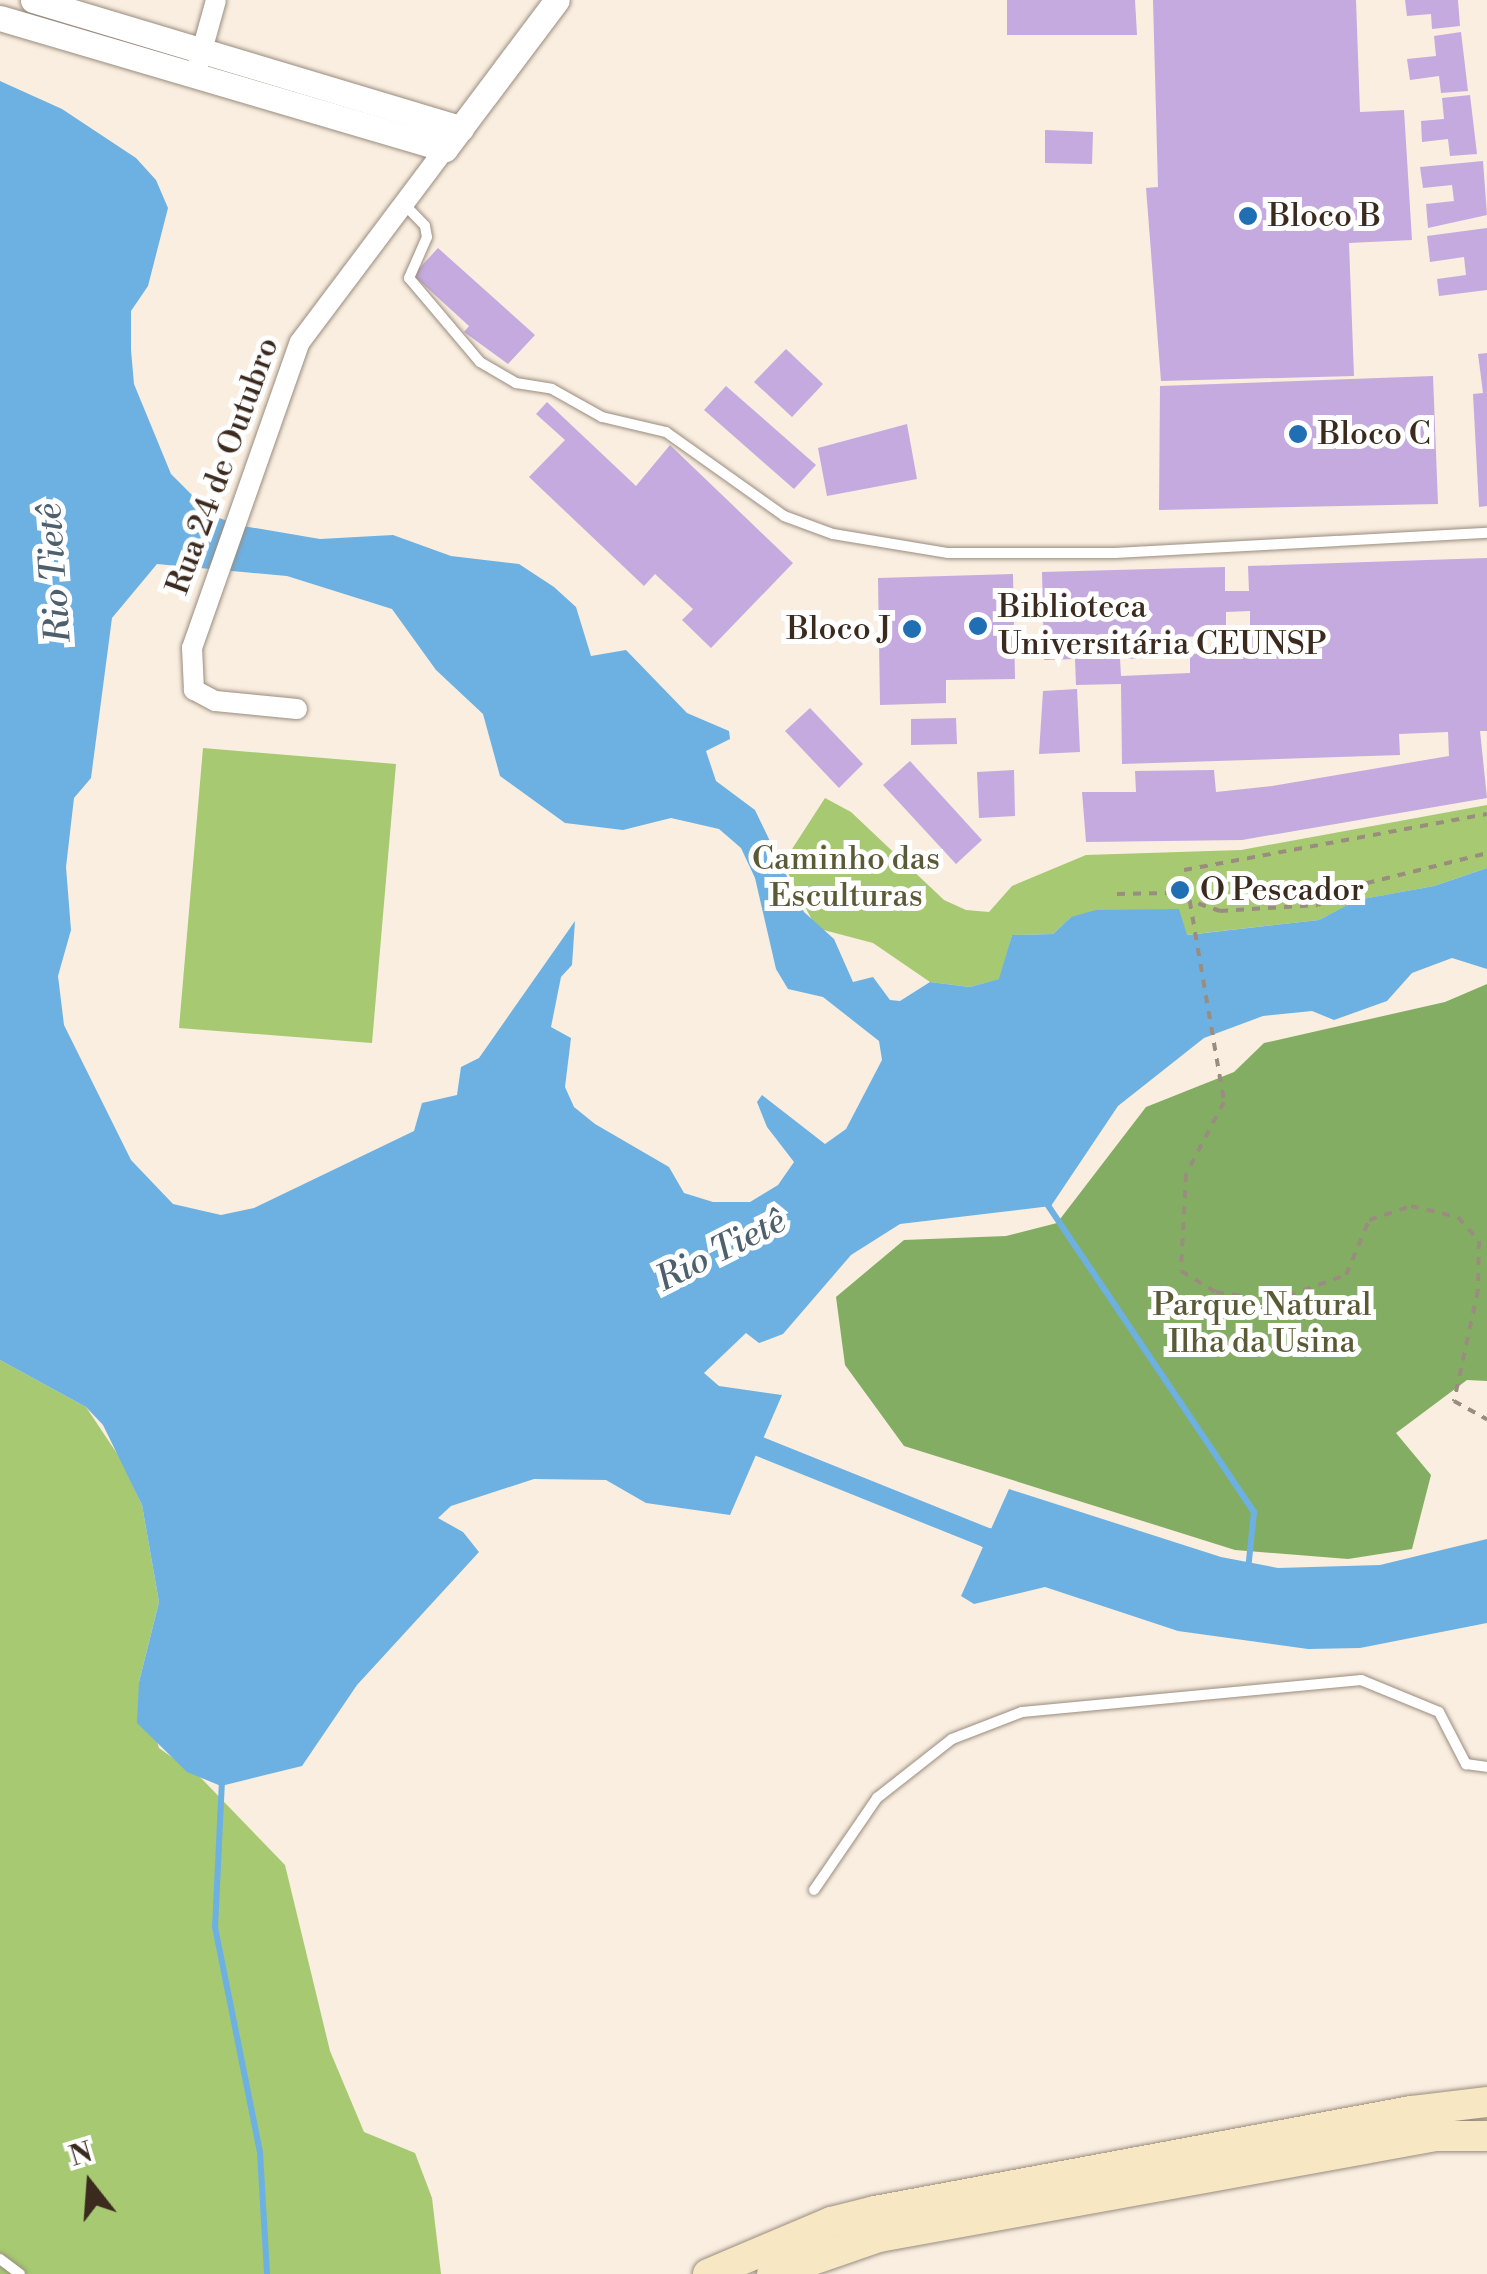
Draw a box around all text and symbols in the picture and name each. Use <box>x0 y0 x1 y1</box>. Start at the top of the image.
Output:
place label: Bloco B <box>1268 197 1381 235</box>
marker: Bloco B <box>1237 205 1259 227</box>
street label: Rua 24 de Outubro <box>159 332 287 600</box>
place label: Bloco C <box>1318 415 1431 453</box>
marker: Bloco C <box>1287 423 1309 445</box>
water label: Rio Tietê <box>29 502 81 644</box>
place label: Biblioteca Universitária CEUNSP <box>998 589 1327 664</box>
place label: Bloco J <box>787 610 892 648</box>
marker: Biblioteca Universitária CEUNSP <box>967 615 989 637</box>
marker: Bloco J <box>901 618 923 640</box>
park label: Caminho das Esculturas <box>752 841 940 916</box>
place label: O Pescador <box>1200 871 1364 909</box>
marker: O Pescador <box>1169 879 1191 901</box>
water label: Rio Tietê <box>649 1201 793 1301</box>
park label: Parque Natural Ilha da Usina <box>1152 1287 1372 1362</box>
north arrow <box>40 2134 140 2234</box>
text: N <box>65 2135 97 2175</box>

